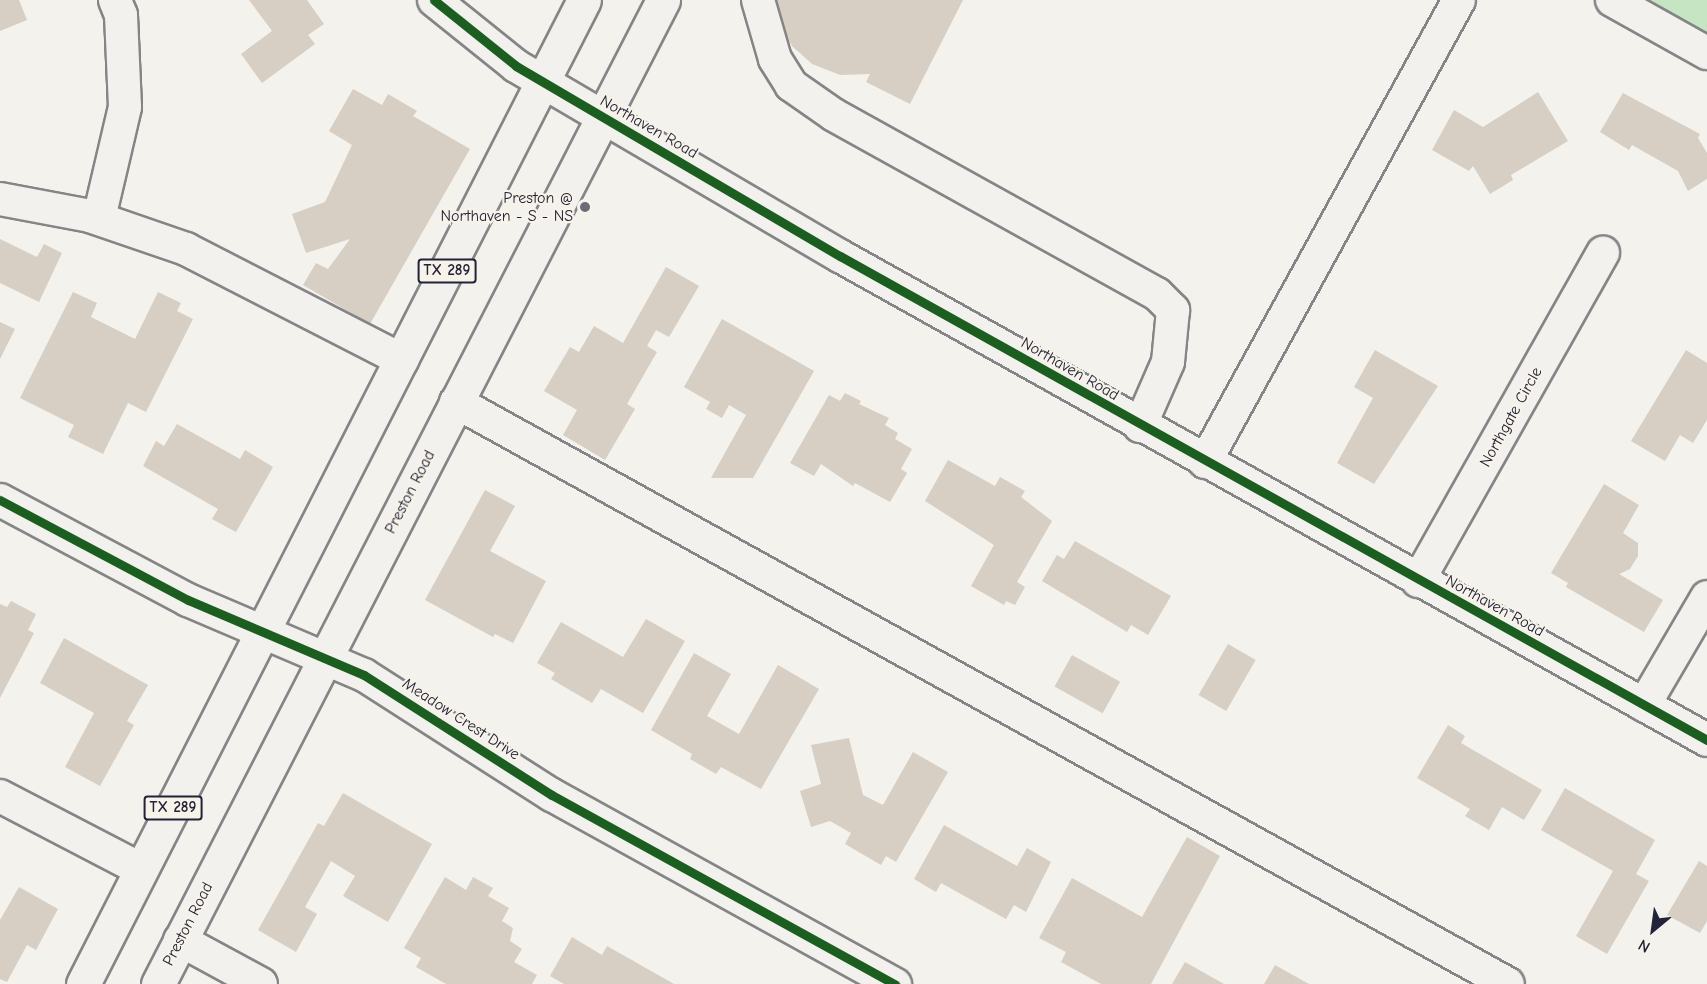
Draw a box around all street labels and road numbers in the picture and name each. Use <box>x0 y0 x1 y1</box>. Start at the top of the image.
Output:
street label: Northaven Road <box>597 91 701 163</box>
road number: TX 289 <box>417 259 477 283</box>
street label: Northaven Road <box>1018 333 1122 405</box>
street label: Northgate Circle <box>1476 364 1546 470</box>
street label: Preston Road <box>381 447 439 537</box>
street label: Northaven Road <box>1442 571 1548 641</box>
street label: Meadow Crest Drive <box>399 674 523 764</box>
road number: TX 289 <box>143 796 203 820</box>
street label: Preston Road <box>159 879 217 969</box>

